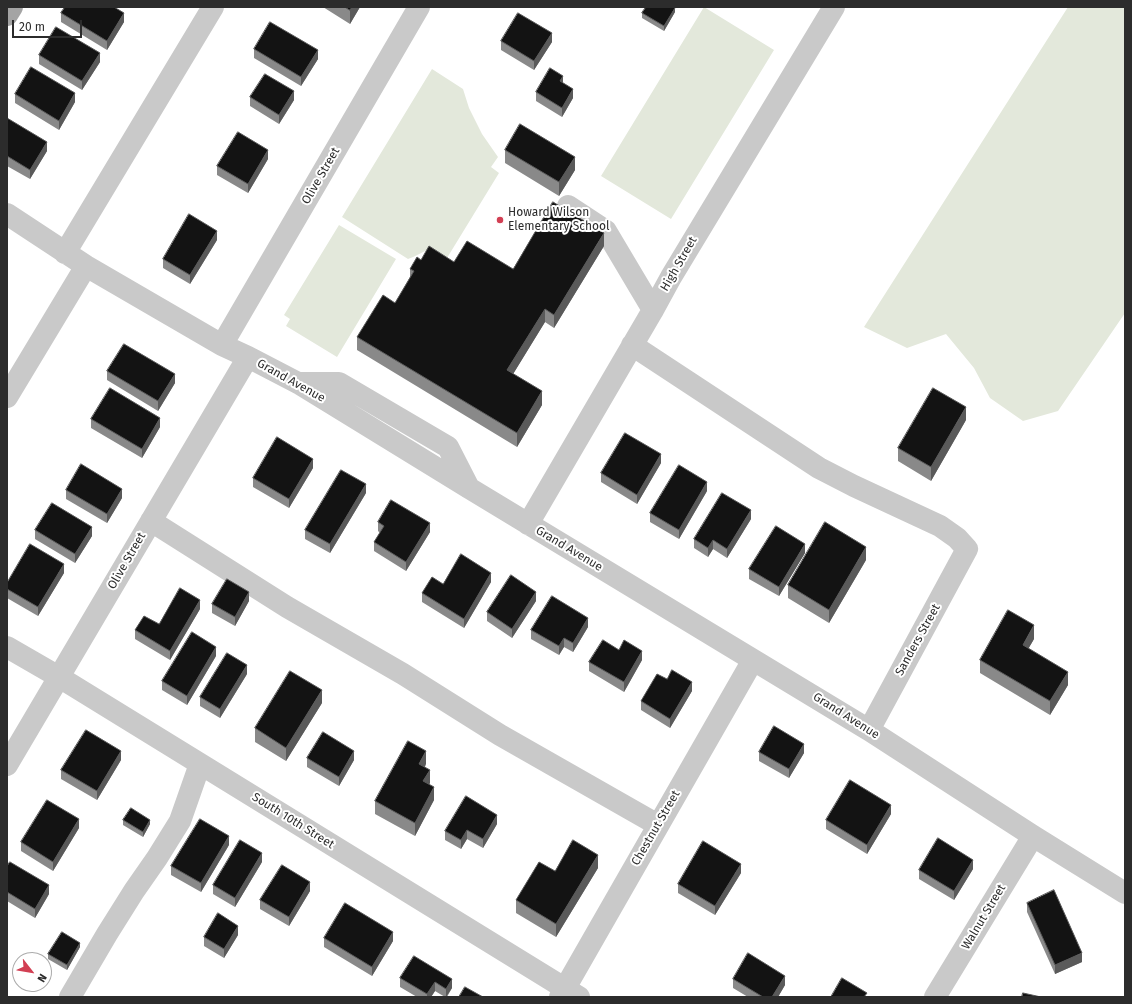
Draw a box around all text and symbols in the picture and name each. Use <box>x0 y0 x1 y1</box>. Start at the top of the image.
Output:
scale bar <box>14 12 84 38</box>
text: 20 m <box>19 20 45 34</box>
street label: Olive Street <box>299 145 343 207</box>
place label: Howard Wilson Elementary School <box>508 206 610 234</box>
marker: Howard Wilson Elementary School <box>495 215 505 225</box>
street label: High Street <box>658 234 700 294</box>
street label: Grand Avenue <box>254 356 328 406</box>
street label: Grand Avenue <box>533 523 605 575</box>
street label: Olive Street <box>105 530 149 592</box>
street label: Sanders Street <box>892 602 944 678</box>
street label: Grand Avenue <box>810 690 882 742</box>
street label: Chestnut Street <box>629 788 683 868</box>
street label: South 10th Street <box>249 790 337 852</box>
street label: Walnut Street <box>959 882 1009 952</box>
north arrow <box>12 952 52 992</box>
text: N <box>34 971 49 984</box>

